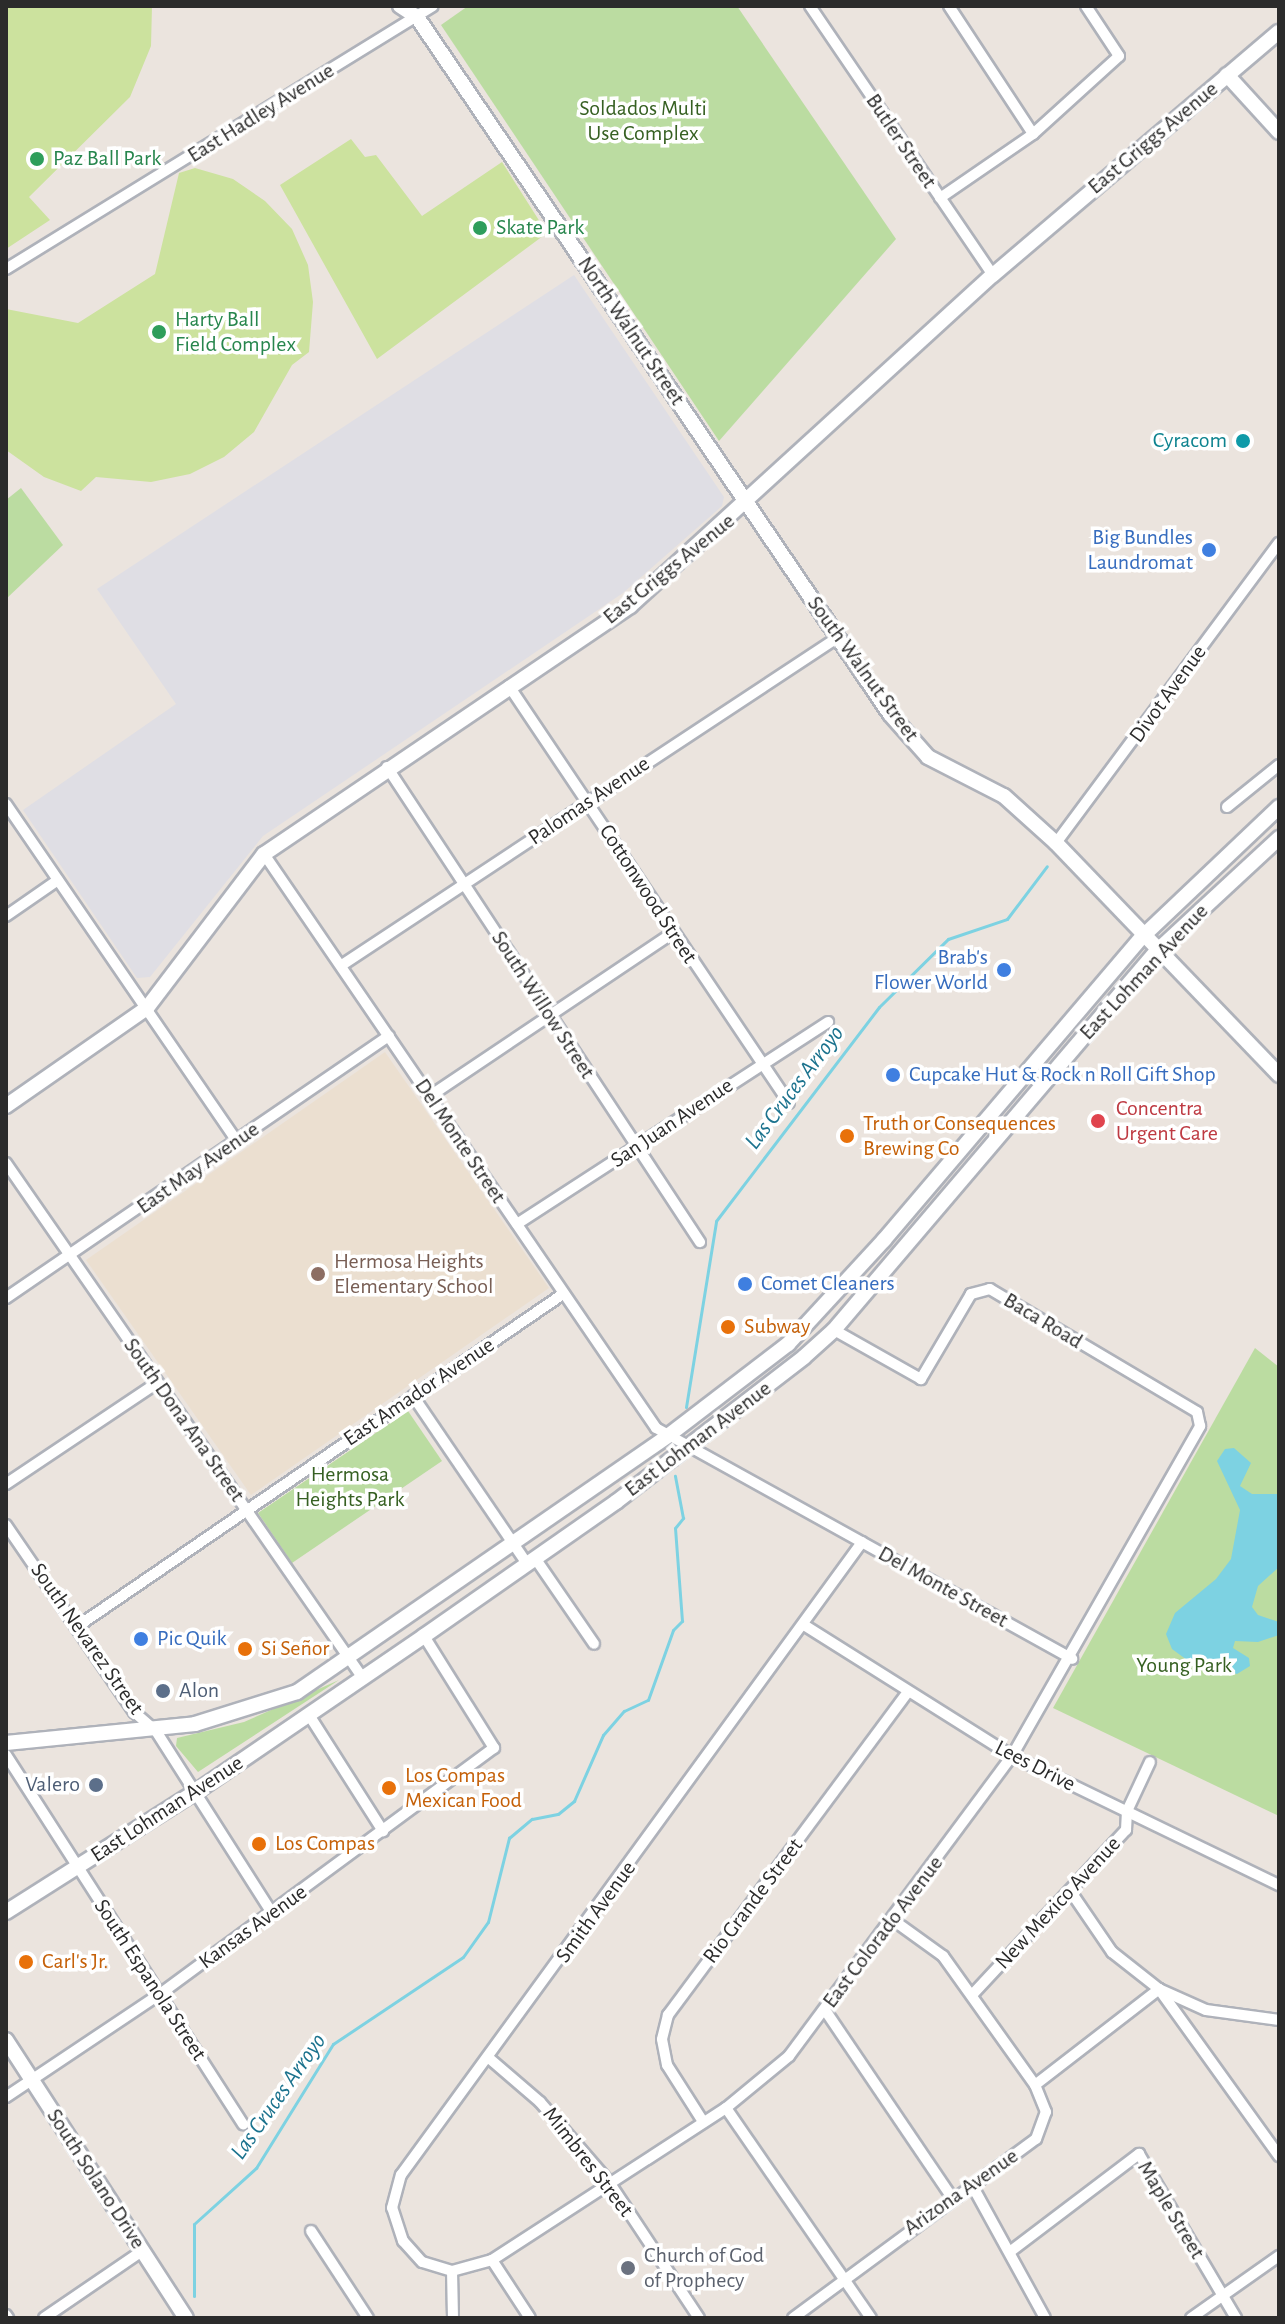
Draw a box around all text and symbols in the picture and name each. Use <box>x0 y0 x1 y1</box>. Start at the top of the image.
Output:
street label: East Hadley Avenue <box>183 57 339 169</box>
street label: East Griggs Avenue <box>1083 76 1223 200</box>
street label: Butler Street <box>860 89 942 193</box>
park label: Soldados Multi Use Complex <box>579 95 707 146</box>
place label: Paz Ball Park <box>53 146 161 172</box>
marker: Paz Ball Park <box>28 150 46 168</box>
place label: Skate Park <box>496 215 584 241</box>
marker: Skate Park <box>471 219 489 237</box>
street label: North Walnut Street <box>572 252 690 410</box>
place label: Harty Ball Field Complex <box>175 306 296 358</box>
marker: Harty Ball Field Complex <box>150 323 168 341</box>
place label: Cyracom <box>1153 428 1227 454</box>
marker: Cyracom <box>1234 432 1252 450</box>
street label: East Griggs Avenue <box>598 508 740 630</box>
place label: Big Bundles Laundromat <box>1087 524 1193 576</box>
marker: Big Bundles Laundromat <box>1200 541 1218 559</box>
street label: South Walnut Street <box>801 591 925 747</box>
street label: Divot Avenue <box>1124 640 1212 748</box>
street label: Palomas Avenue <box>523 751 655 851</box>
street label: Cottonwood Street <box>593 820 703 968</box>
street label: East Lohman Avenue <box>1074 898 1214 1046</box>
street label: South Willow Street <box>485 926 601 1084</box>
place label: Brab's Flower World <box>874 944 988 996</box>
marker: Brab's Flower World <box>995 961 1013 979</box>
water label: Las Cruces Arroyo <box>739 1020 851 1156</box>
place label: Cupcake Hut & Rock n Roll Gift Shop <box>909 1062 1216 1088</box>
marker: Cupcake Hut & Rock n Roll Gift Shop <box>884 1066 902 1084</box>
street label: San Juan Avenue <box>606 1072 738 1174</box>
street label: Del Monte Street <box>409 1074 511 1208</box>
place label: Concentra Urgent Care <box>1116 1095 1218 1146</box>
place label: Truth or Consequences Brewing Co <box>863 1110 1056 1162</box>
marker: Concentra Urgent Care <box>1087 1110 1109 1132</box>
street label: East May Avenue <box>132 1116 264 1220</box>
marker: Truth or Consequences Brewing Co <box>838 1127 856 1145</box>
place label: Hermosa Heights Elementary School <box>334 1248 493 1300</box>
marker: Hermosa Heights Elementary School <box>309 1265 327 1283</box>
place label: Comet Cleaners <box>761 1271 895 1297</box>
marker: Comet Cleaners <box>736 1275 754 1293</box>
street label: Baca Road <box>999 1287 1087 1355</box>
place label: Subway <box>744 1314 810 1340</box>
marker: Subway <box>719 1318 737 1336</box>
street label: East Amador Avenue <box>339 1332 499 1452</box>
street label: South Dona Ana Street <box>118 1333 250 1507</box>
street label: East Lohman Avenue <box>620 1375 776 1503</box>
park label: Hermosa Heights Park <box>296 1461 404 1512</box>
street label: Del Monte Street <box>873 1540 1013 1634</box>
street label: South Nevarez Street <box>25 1558 149 1720</box>
place label: Pic Quik <box>157 1626 226 1652</box>
marker: Pic Quik <box>132 1630 150 1648</box>
place label: Si Señor <box>261 1636 329 1662</box>
marker: Si Señor <box>236 1640 254 1658</box>
park label: Young Park <box>1136 1653 1232 1679</box>
place label: Alon <box>179 1678 219 1704</box>
marker: Alon <box>154 1682 172 1700</box>
street label: Lees Drive <box>990 1735 1080 1797</box>
street label: East Lohman Avenue <box>86 1750 248 1868</box>
place label: Los Compas Mexican Food <box>405 1762 522 1814</box>
place label: Valero <box>25 1772 80 1798</box>
marker: Valero <box>87 1776 105 1794</box>
marker: Los Compas Mexican Food <box>380 1779 398 1797</box>
place label: Los Compas <box>275 1831 375 1857</box>
street label: New Mexico Avenue <box>990 1831 1126 1975</box>
street label: Rio Grande Street <box>697 1833 809 1969</box>
marker: Los Compas <box>250 1835 268 1853</box>
street label: East Colorado Avenue <box>817 1851 949 2013</box>
street label: Smith Avenue <box>550 1856 642 1968</box>
street label: Kansas Avenue <box>194 1879 312 1975</box>
street label: South Espanola Street <box>88 1894 212 2066</box>
place label: Carl's Jr. <box>42 1949 108 1975</box>
marker: Carl's Jr. <box>17 1953 35 1971</box>
water label: Las Cruces Arroyo <box>225 2028 333 2166</box>
street label: Mimbres Street <box>537 2102 639 2222</box>
street label: South Solano Drive <box>41 2104 151 2254</box>
street label: Arizona Avenue <box>899 2143 1023 2241</box>
street label: Maple Street <box>1131 2156 1211 2264</box>
place label: Church of God of Prophecy <box>644 2242 764 2294</box>
marker: Church of God of Prophecy <box>619 2259 637 2277</box>

